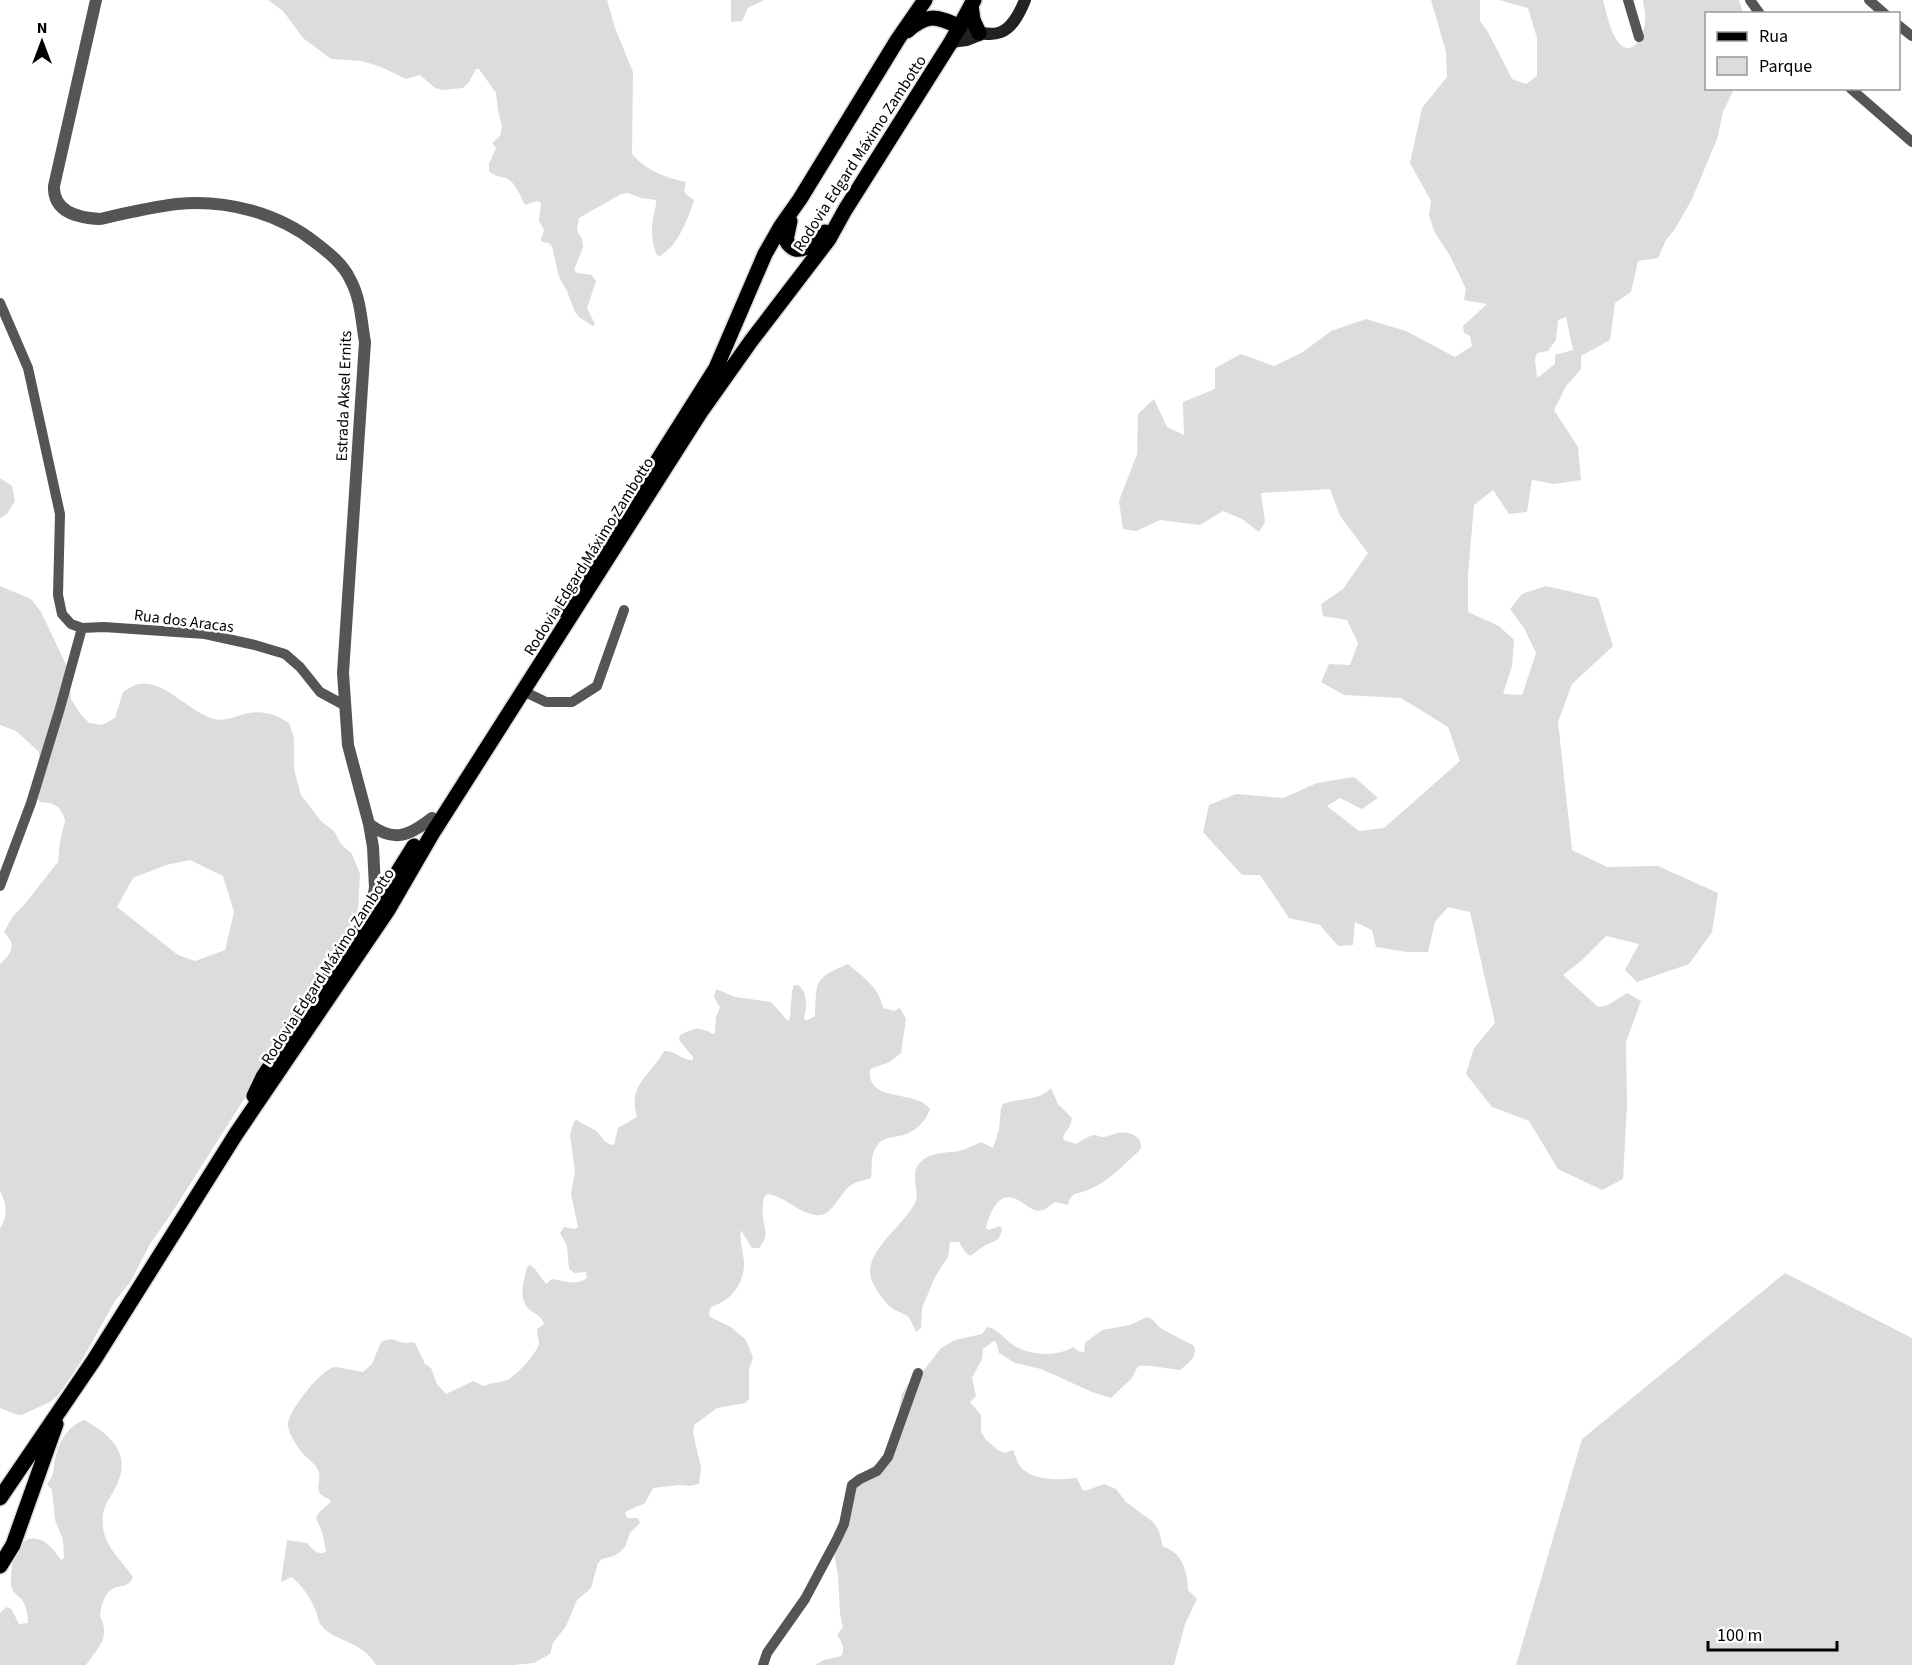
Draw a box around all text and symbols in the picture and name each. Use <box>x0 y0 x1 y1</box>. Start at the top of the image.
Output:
north arrow <box>12 12 72 72</box>
legend <box>1705 12 1900 90</box>
text: N <box>37 17 47 39</box>
text: Rua <box>1759 24 1788 49</box>
street label: Rodovia Edgard Máximo Zambotto <box>788 51 932 256</box>
text: Parque <box>1759 54 1812 79</box>
street label: Estrada Aksel Ernits <box>331 330 357 462</box>
street label: Rodovia Edgard Máximo Zambotto <box>519 453 659 660</box>
street label: Rua dos Aracas <box>133 604 235 638</box>
street label: Rodovia Edgard Máximo Zambotto <box>256 864 400 1069</box>
scale bar <box>1708 1614 1837 1652</box>
text: 100 m <box>1717 1623 1762 1648</box>

